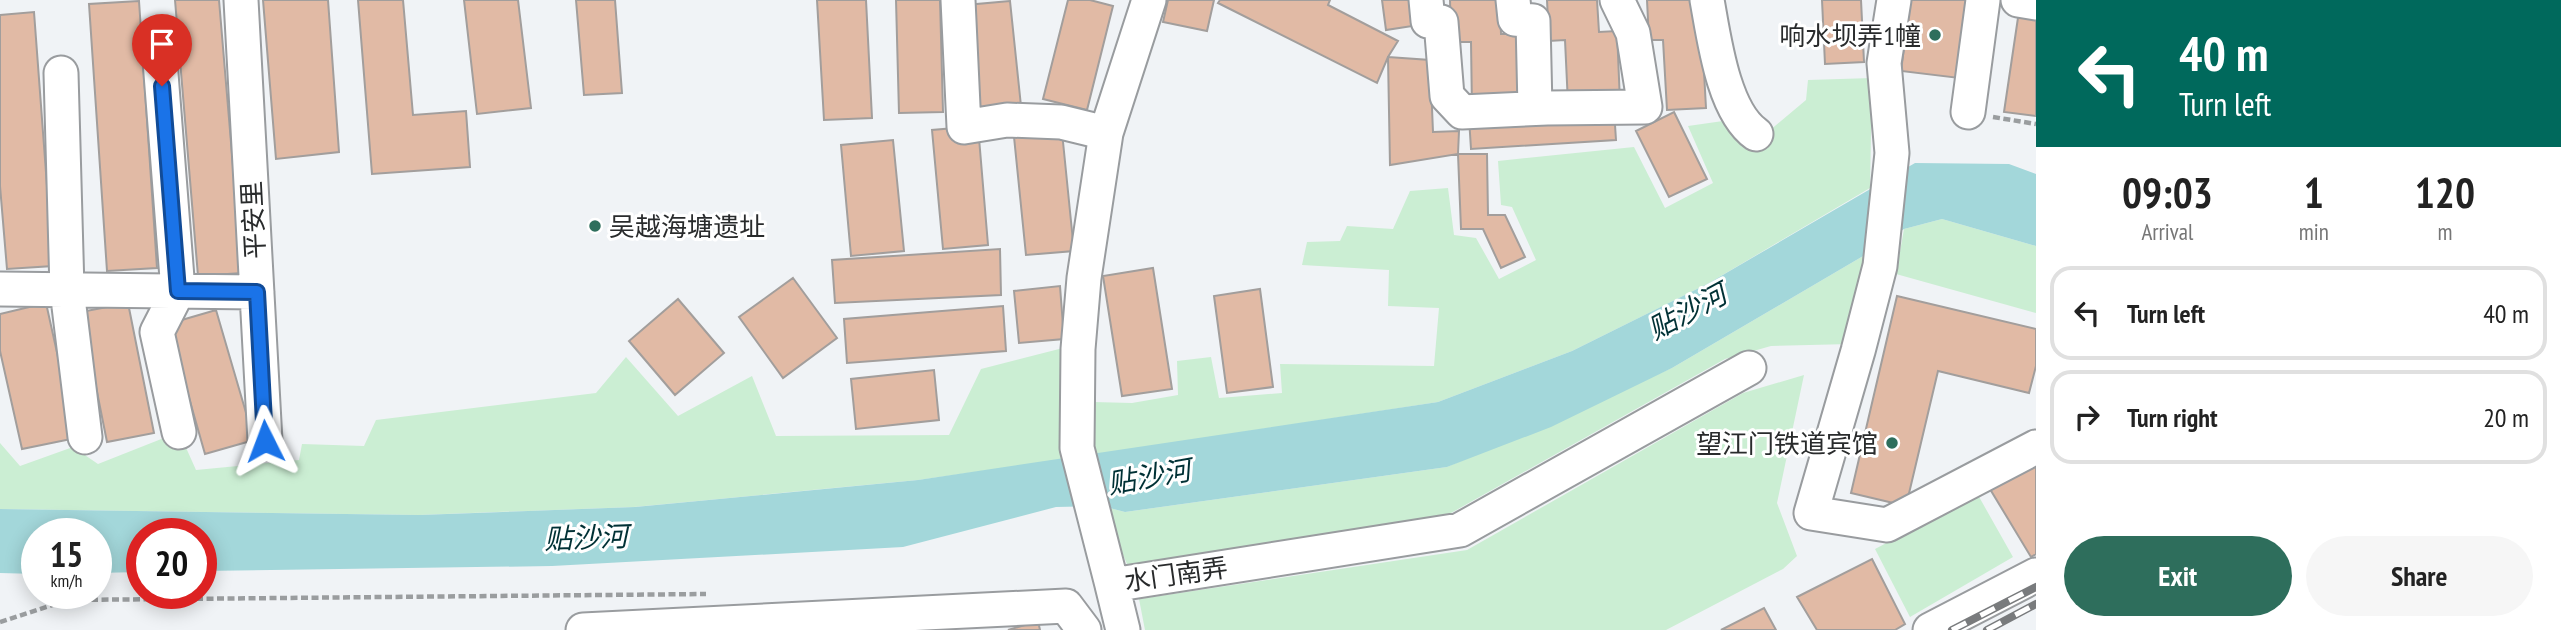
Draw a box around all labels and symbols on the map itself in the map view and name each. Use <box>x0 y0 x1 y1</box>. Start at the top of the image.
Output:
pin <box>132 14 192 86</box>
place label: 响水坝弄1幢 <box>1779 19 1921 52</box>
marker: 响水坝弄1幢 <box>1927 27 1943 43</box>
street label: 平安里 <box>234 180 272 260</box>
place label: 吴越海塘遗址 <box>609 210 765 243</box>
marker: 吴越海塘遗址 <box>587 218 603 234</box>
water label: 贴沙河 <box>1641 273 1737 347</box>
position arrow <box>228 404 302 478</box>
place label: 望江门铁道宾馆 <box>1696 427 1878 460</box>
marker: 望江门铁道宾馆 <box>1884 435 1900 451</box>
water label: 贴沙河 <box>1104 450 1198 502</box>
water label: 贴沙河 <box>543 517 634 557</box>
speed limit sign: 20 <box>126 518 217 609</box>
street label: 水门南弄 <box>1122 550 1230 598</box>

